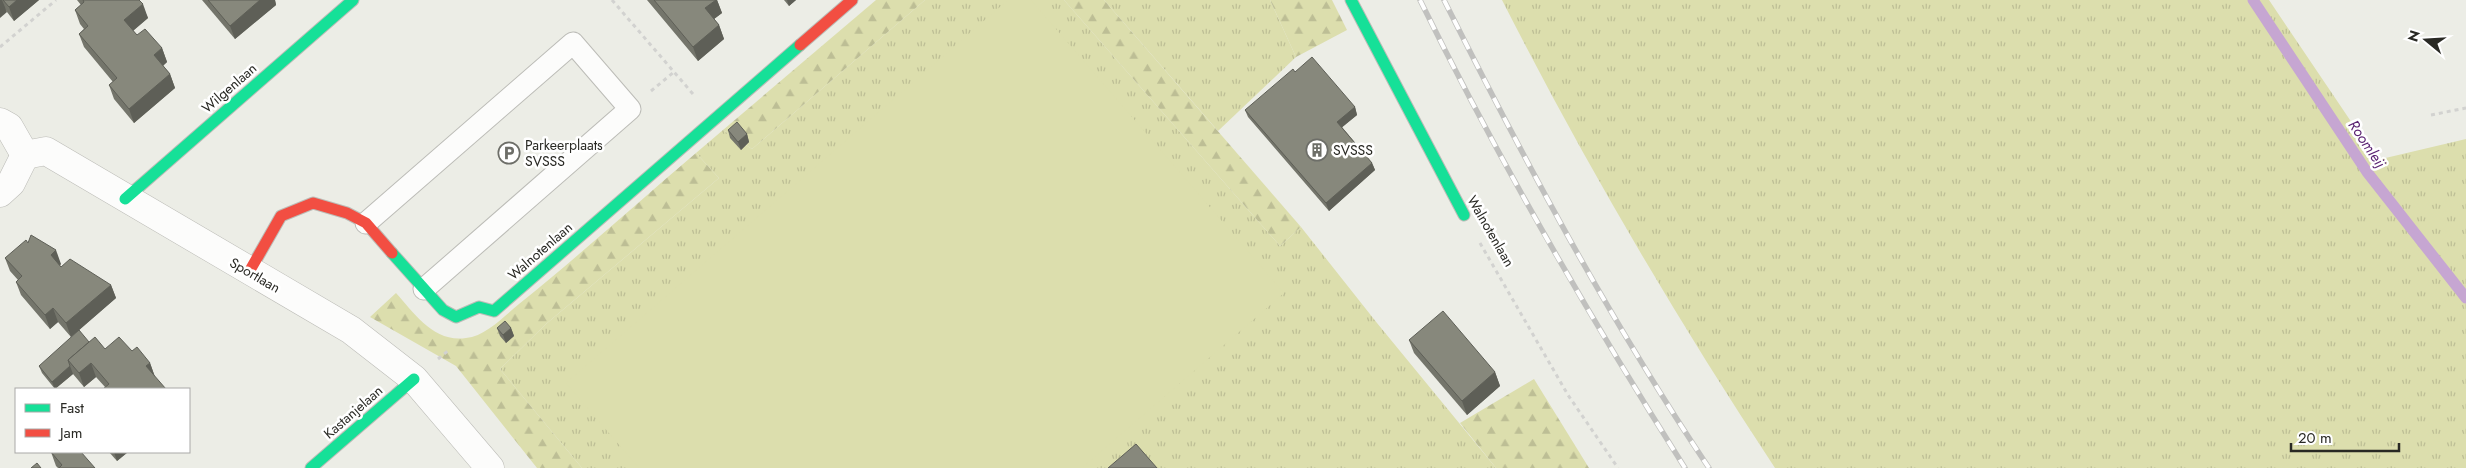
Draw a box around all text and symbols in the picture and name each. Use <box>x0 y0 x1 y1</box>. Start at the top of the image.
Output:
north arrow <box>2401 15 2451 65</box>
text: N <box>2402 28 2425 44</box>
street label: Wilgenlaan <box>197 58 261 118</box>
water label: Roomleij <box>2343 116 2391 173</box>
place label: Parkeerplaats SVSSS <box>525 135 603 171</box>
building icon: SVSSS <box>1305 138 1329 162</box>
place label: SVSSS <box>1333 140 1373 160</box>
parking icon: Parkeerplaats SVSSS <box>497 141 521 165</box>
street label: Walnotenlaan <box>1462 192 1520 270</box>
street label: Walnotenlaan <box>503 217 577 285</box>
street label: Sportlaan <box>226 252 284 298</box>
street label: Kastanjelaan <box>319 381 387 443</box>
legend <box>15 388 190 453</box>
text: Fast <box>60 397 84 419</box>
scale bar <box>2291 420 2398 452</box>
text: Jam <box>58 422 83 444</box>
text: 20 m <box>2298 427 2332 449</box>

